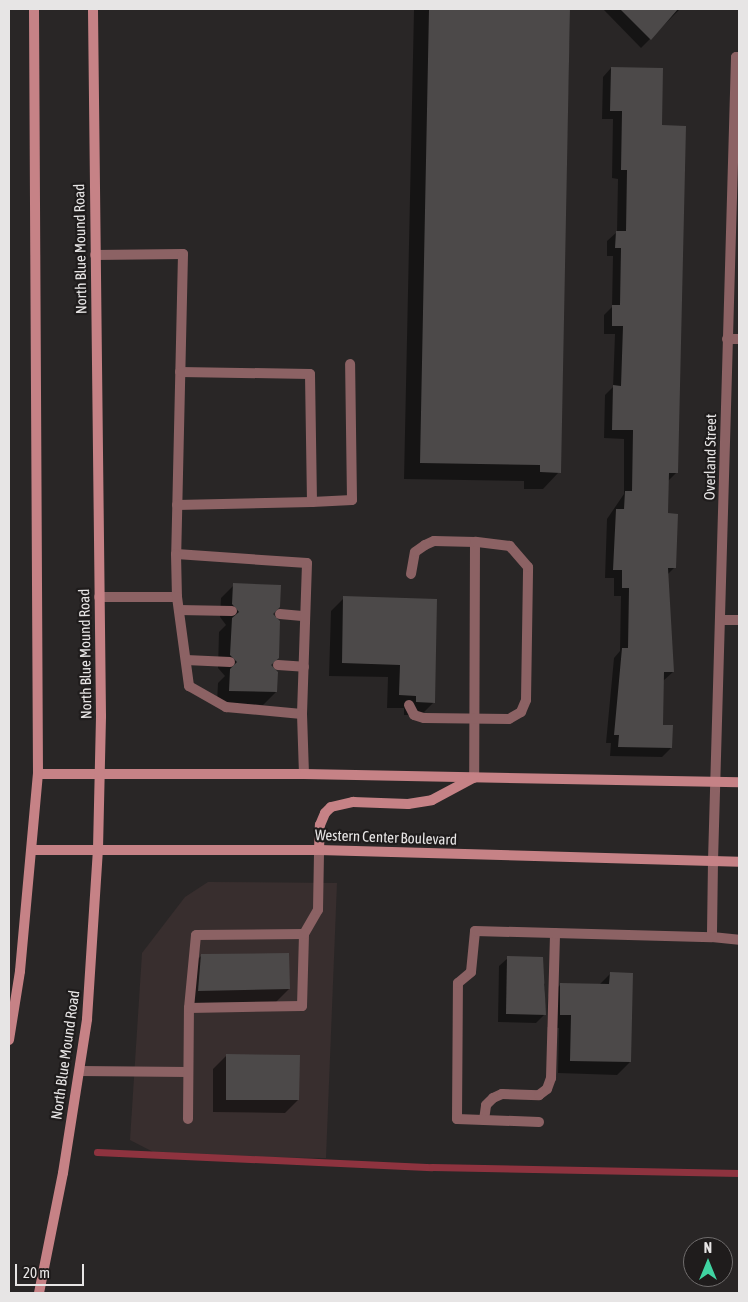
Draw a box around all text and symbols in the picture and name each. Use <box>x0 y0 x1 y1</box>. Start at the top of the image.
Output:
street label: North Blue Mound Road <box>70 184 90 314</box>
street label: Overland Street <box>700 414 720 500</box>
street label: North Blue Mound Road <box>75 589 95 719</box>
street label: Western Center Boulevard <box>315 826 457 848</box>
street label: North Blue Mound Road <box>47 989 83 1121</box>
north arrow <box>683 1237 733 1287</box>
text: N <box>704 1240 712 1256</box>
scale bar <box>18 1254 86 1286</box>
text: 20 m <box>23 1264 50 1281</box>

